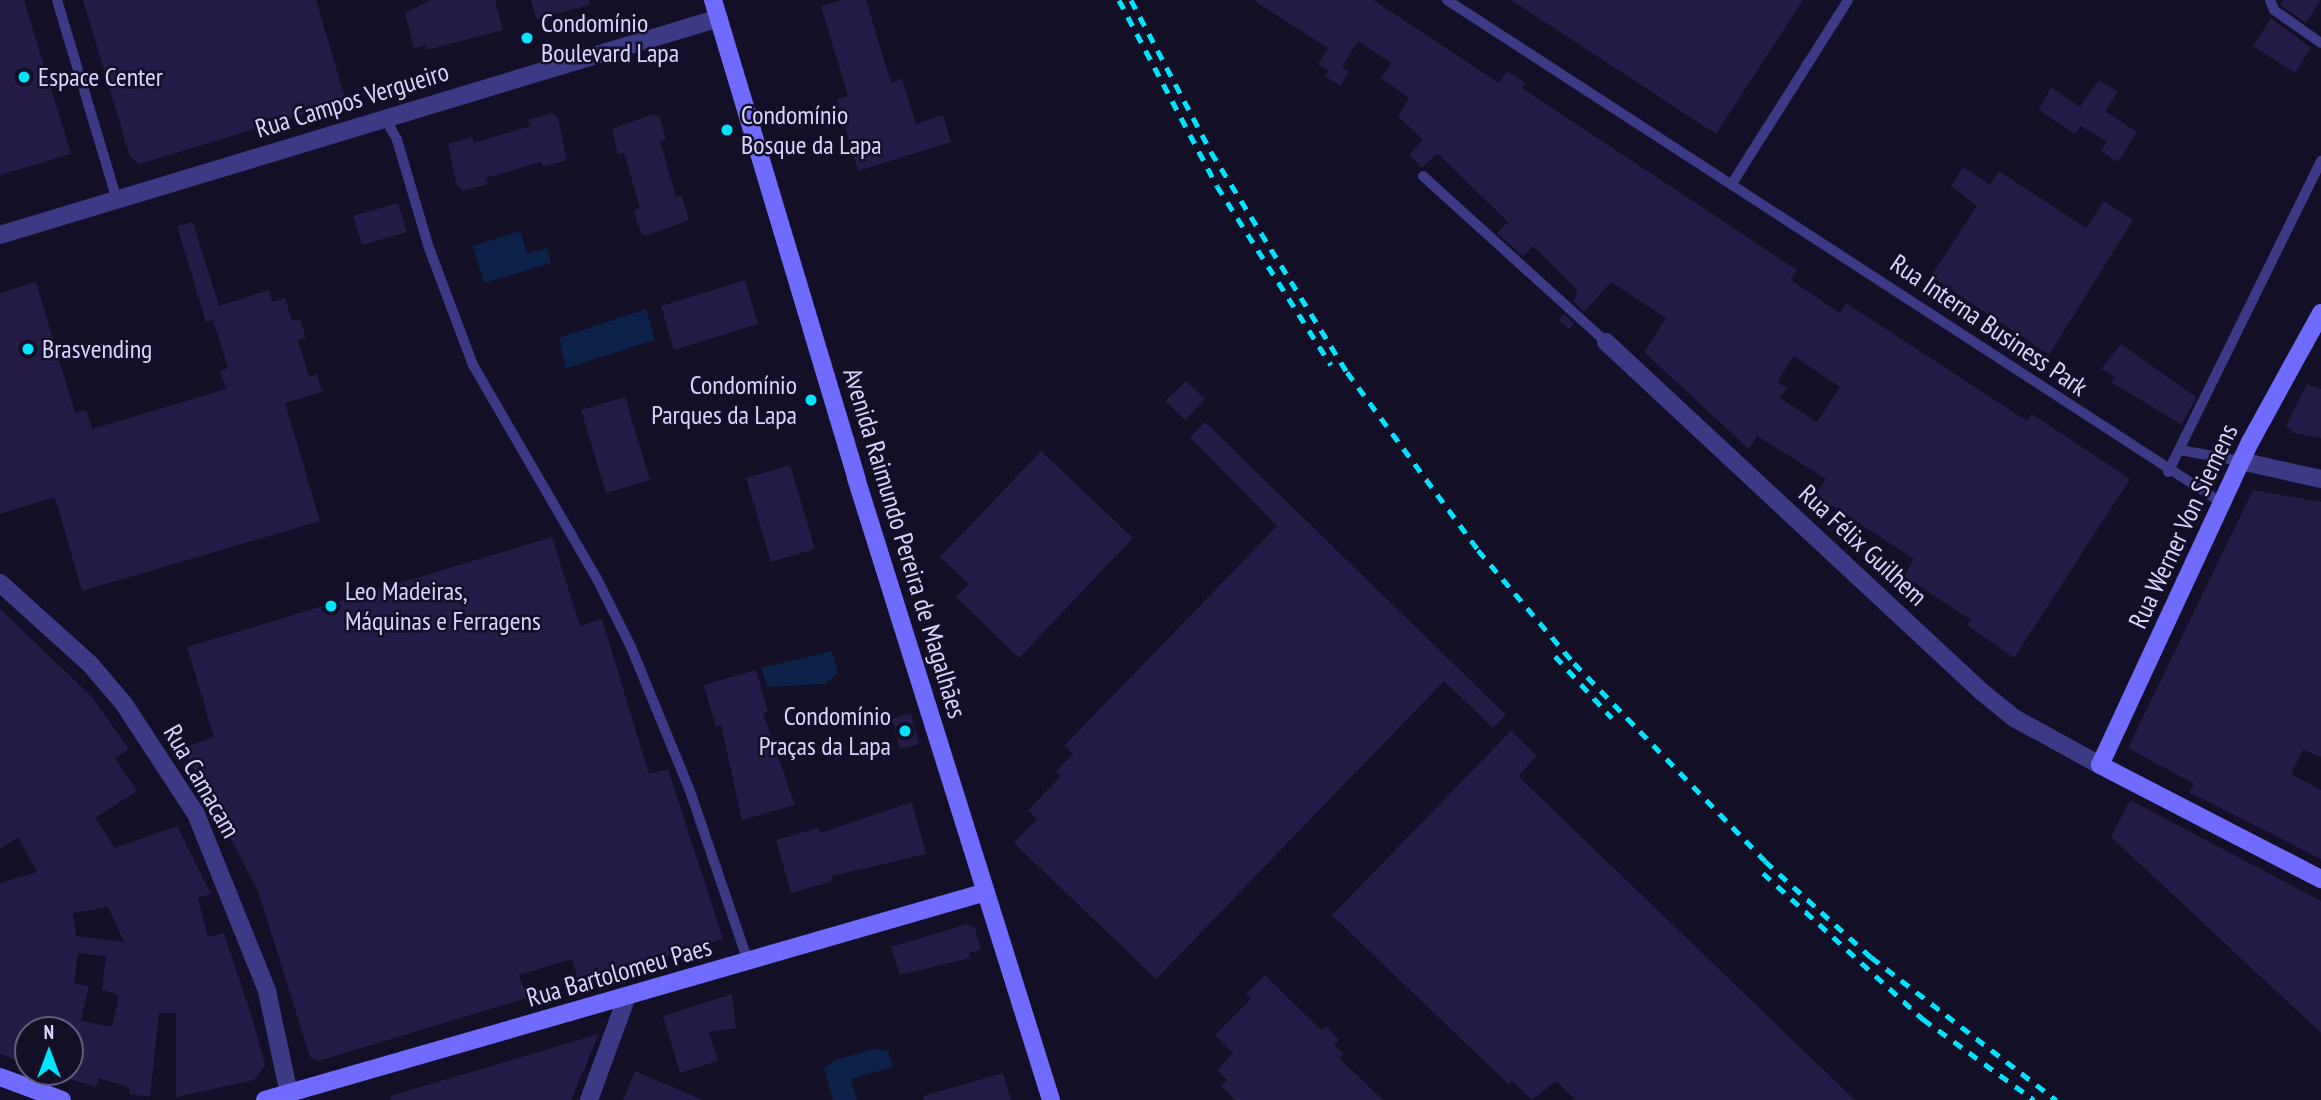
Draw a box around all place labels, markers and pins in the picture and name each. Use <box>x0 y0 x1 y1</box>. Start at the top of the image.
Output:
place label: Condomínio Boulevard Lapa <box>541 7 679 68</box>
marker: Condomínio Boulevard Lapa <box>519 30 535 46</box>
place label: Espace Center <box>38 61 163 93</box>
marker: Espace Center <box>16 69 32 85</box>
place label: Condomínio Bosque da Lapa <box>741 99 882 160</box>
marker: Condomínio Bosque da Lapa <box>719 122 735 138</box>
place label: Brasvending <box>42 333 152 365</box>
marker: Brasvending <box>20 341 36 357</box>
place label: Condomínio Parques da Lapa <box>651 369 797 430</box>
marker: Condomínio Parques da Lapa <box>803 392 819 408</box>
place label: Leo Madeiras, Máquinas e Ferragens <box>345 575 541 636</box>
marker: Leo Madeiras, Máquinas e Ferragens <box>323 598 339 614</box>
place label: Condomínio Praças da Lapa <box>759 700 891 762</box>
marker: Condomínio Praças da Lapa <box>897 723 913 739</box>

